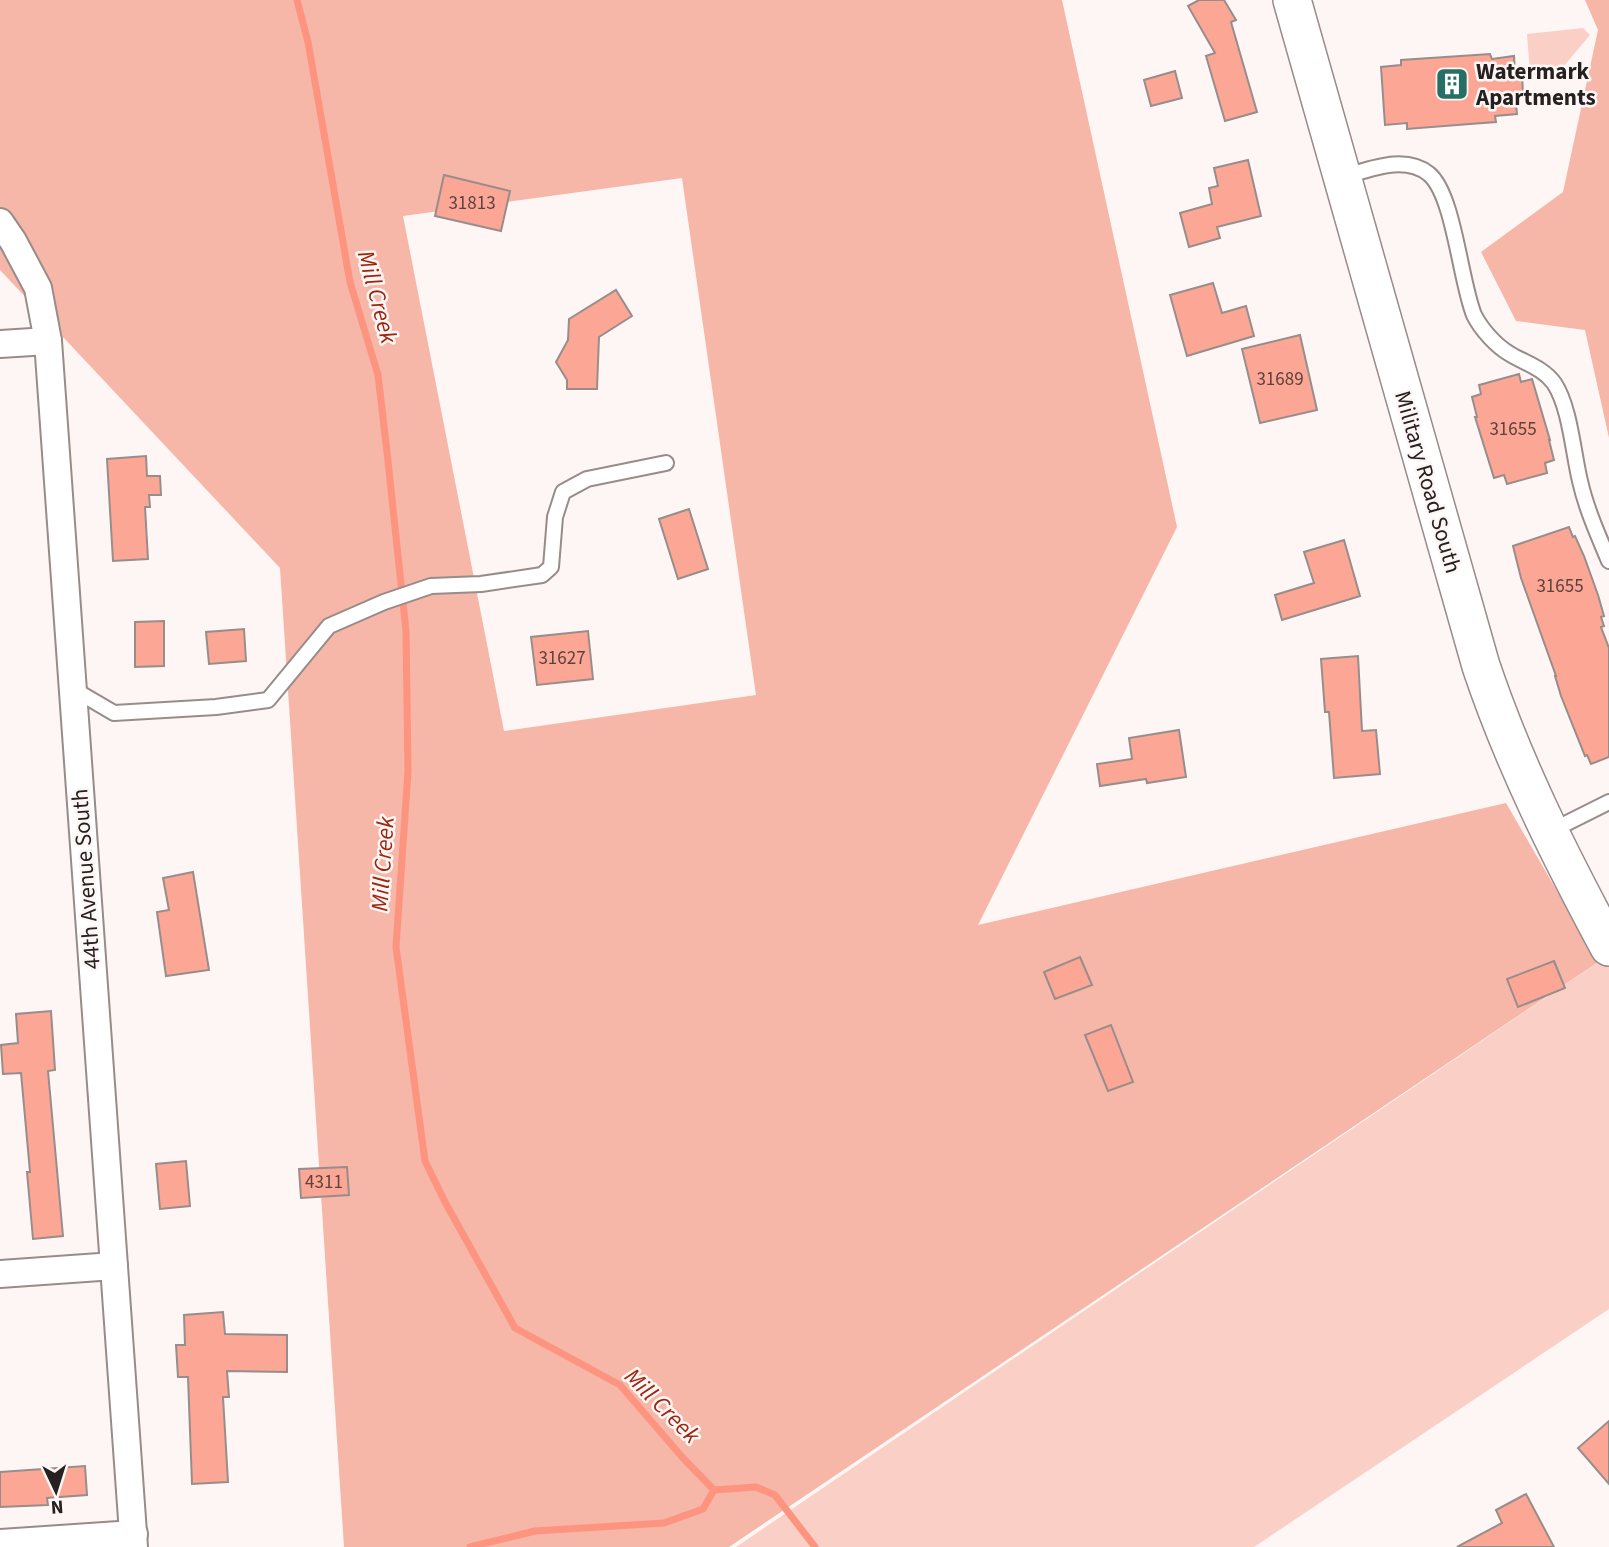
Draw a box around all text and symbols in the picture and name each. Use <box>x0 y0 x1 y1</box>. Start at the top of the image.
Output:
place label: Watermark Apartments <box>1475 55 1596 114</box>
building icon: Watermark Apartments <box>1433 65 1471 103</box>
house number: 31813 <box>448 190 496 217</box>
water label: Mill Creek <box>348 247 406 348</box>
house number: 31689 <box>1256 366 1304 393</box>
street label: Military Road South <box>1386 387 1470 577</box>
house number: 31655 <box>1489 416 1537 443</box>
house number: 31655 <box>1536 573 1584 600</box>
house number: 31627 <box>538 645 586 672</box>
street label: 44th Avenue South <box>63 788 109 970</box>
water label: Mill Creek <box>362 815 404 913</box>
house number: 4311 <box>305 1169 343 1196</box>
water label: Mill Creek <box>616 1360 708 1452</box>
north arrow <box>21 1456 91 1526</box>
text: N <box>50 1493 64 1520</box>

